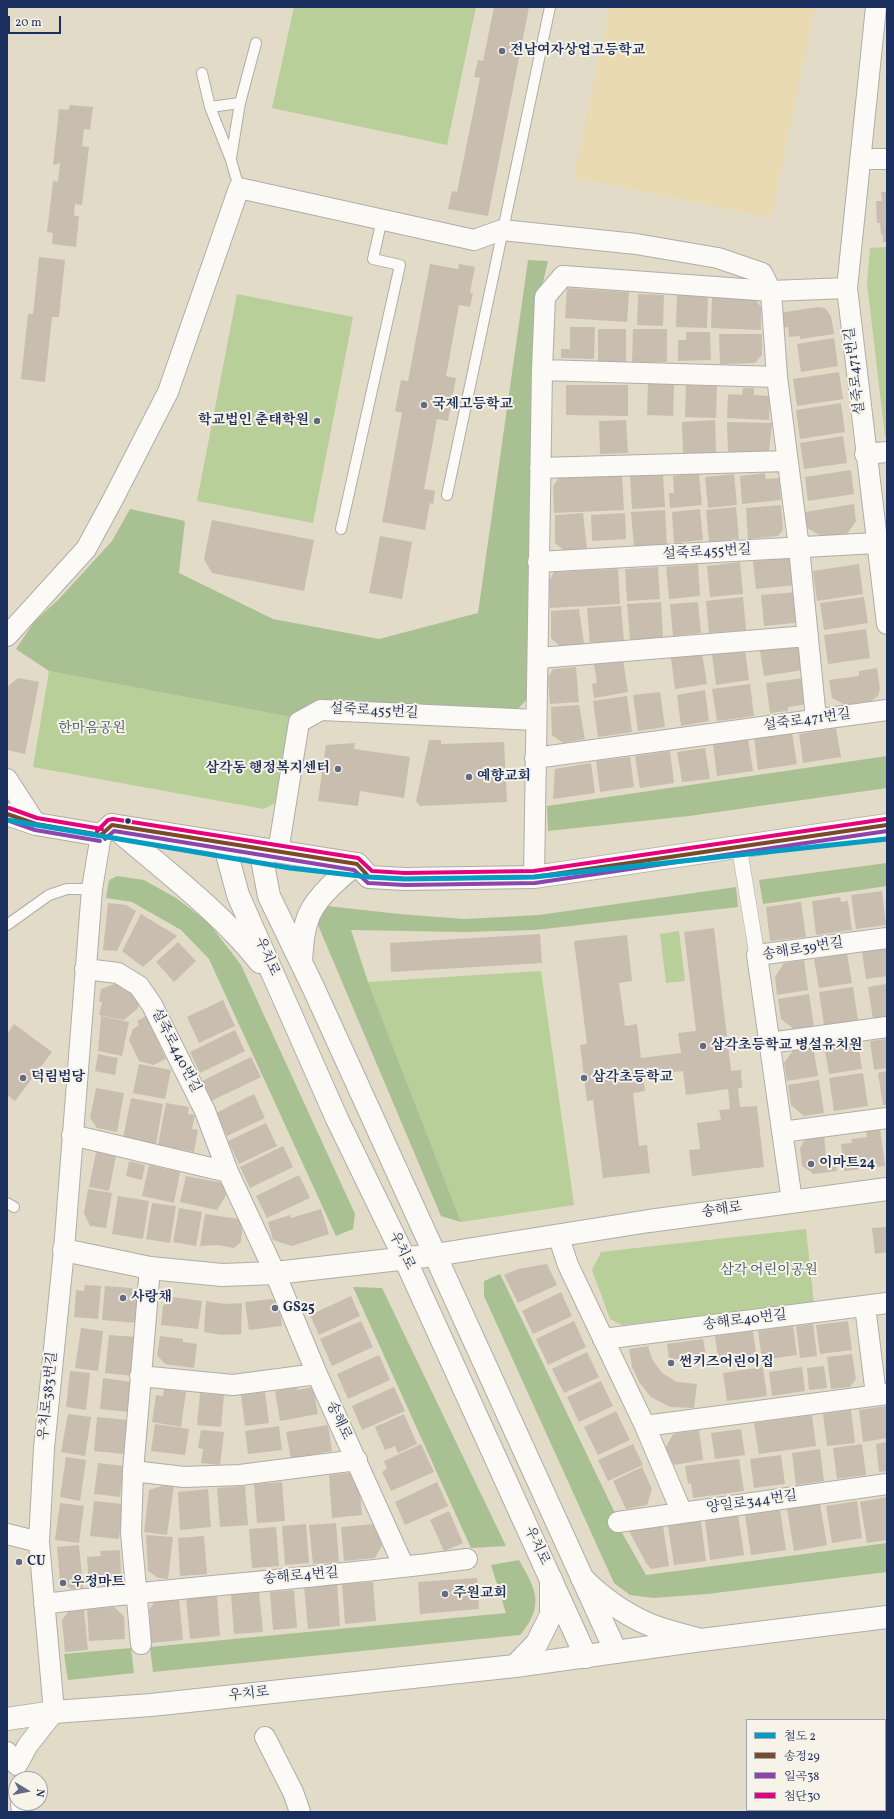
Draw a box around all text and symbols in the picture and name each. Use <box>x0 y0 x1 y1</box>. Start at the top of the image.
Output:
scale bar <box>10 8 63 34</box>
text: 20 m <box>15 15 42 31</box>
place label: 전남여자상업고등학교 <box>510 43 645 59</box>
marker: 전남여자상업고등학교 <box>497 46 507 56</box>
street label: 설죽로471번길 <box>842 326 870 416</box>
place label: 국제고등학교 <box>432 397 513 413</box>
marker: 국제고등학교 <box>419 400 429 410</box>
place label: 학교법인 춘태학원 <box>198 413 309 429</box>
marker: 학교법인 춘태학원 <box>312 416 322 426</box>
street label: 설죽로455번길 <box>662 542 752 564</box>
street label: 설죽로455번길 <box>329 701 419 723</box>
street label: 설죽로471번길 <box>762 707 852 735</box>
park label: 한마음공원 <box>58 721 126 737</box>
place label: 삼각동 행정복지센터 <box>205 761 330 777</box>
marker: 삼각동 행정복지센터 <box>333 764 343 774</box>
place label: 예향교회 <box>477 769 531 785</box>
marker: 예향교회 <box>464 772 474 782</box>
unlabelled marker <box>123 816 133 826</box>
street label: 우치로 <box>250 935 282 979</box>
street label: 송해로39번길 <box>761 935 845 965</box>
street label: 설죽로440번길 <box>147 1006 203 1096</box>
place label: 삼각초등학교 병설유치원 <box>711 1038 863 1054</box>
marker: 삼각초등학교 병설유치원 <box>698 1041 708 1051</box>
place label: 덕림법당 <box>31 1070 85 1086</box>
place label: 삼각초등학교 <box>592 1070 673 1086</box>
marker: 덕림법당 <box>18 1073 28 1083</box>
marker: 삼각초등학교 <box>579 1073 589 1083</box>
place label: 이마트24 <box>819 1156 875 1172</box>
marker: 이마트24 <box>806 1159 816 1169</box>
street label: 송해로 <box>701 1200 743 1222</box>
street label: 우치로 <box>385 1229 417 1273</box>
park label: 삼각 어린이공원 <box>720 1263 818 1279</box>
place label: 사랑채 <box>131 1290 172 1306</box>
marker: 사랑채 <box>118 1293 128 1303</box>
place label: GS25 <box>283 1300 315 1316</box>
marker: GS25 <box>270 1303 280 1313</box>
street label: 송해로40번길 <box>702 1308 788 1334</box>
street label: 우치로383번길 <box>36 1351 62 1441</box>
place label: 썬키즈어린이집 <box>679 1355 774 1371</box>
marker: 썬키즈어린이집 <box>666 1358 676 1368</box>
street label: 송해로 <box>322 1399 354 1443</box>
street label: 양일로344번길 <box>706 1488 798 1518</box>
street label: 우치로 <box>520 1524 552 1568</box>
place label: CU <box>27 1554 46 1570</box>
marker: CU <box>14 1557 24 1567</box>
street label: 송해로4번길 <box>262 1565 340 1589</box>
place label: 우정마트 <box>71 1575 125 1591</box>
marker: 우정마트 <box>58 1578 68 1588</box>
place label: 주원교회 <box>453 1586 507 1602</box>
marker: 주원교회 <box>440 1589 450 1599</box>
street label: 우치로 <box>228 1685 270 1705</box>
legend <box>746 1719 886 1811</box>
text: 철도 2 <box>784 1729 816 1745</box>
text: 송정29 <box>784 1749 820 1765</box>
text: 일곡38 <box>784 1769 819 1785</box>
north arrow <box>8 1771 48 1811</box>
text: N <box>31 1788 47 1798</box>
text: 첨단30 <box>784 1789 820 1805</box>

